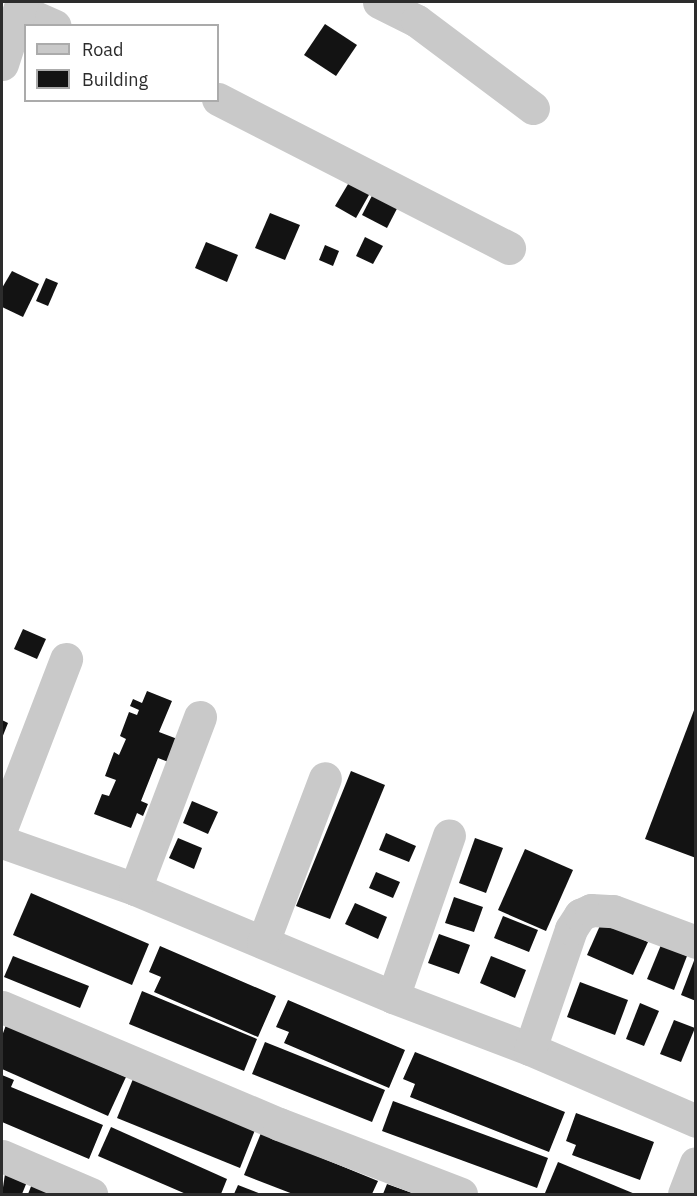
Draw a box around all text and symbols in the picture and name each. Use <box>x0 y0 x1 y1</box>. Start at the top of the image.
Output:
legend <box>24 24 219 102</box>
text: Road <box>82 38 123 61</box>
text: Building <box>82 68 148 91</box>

